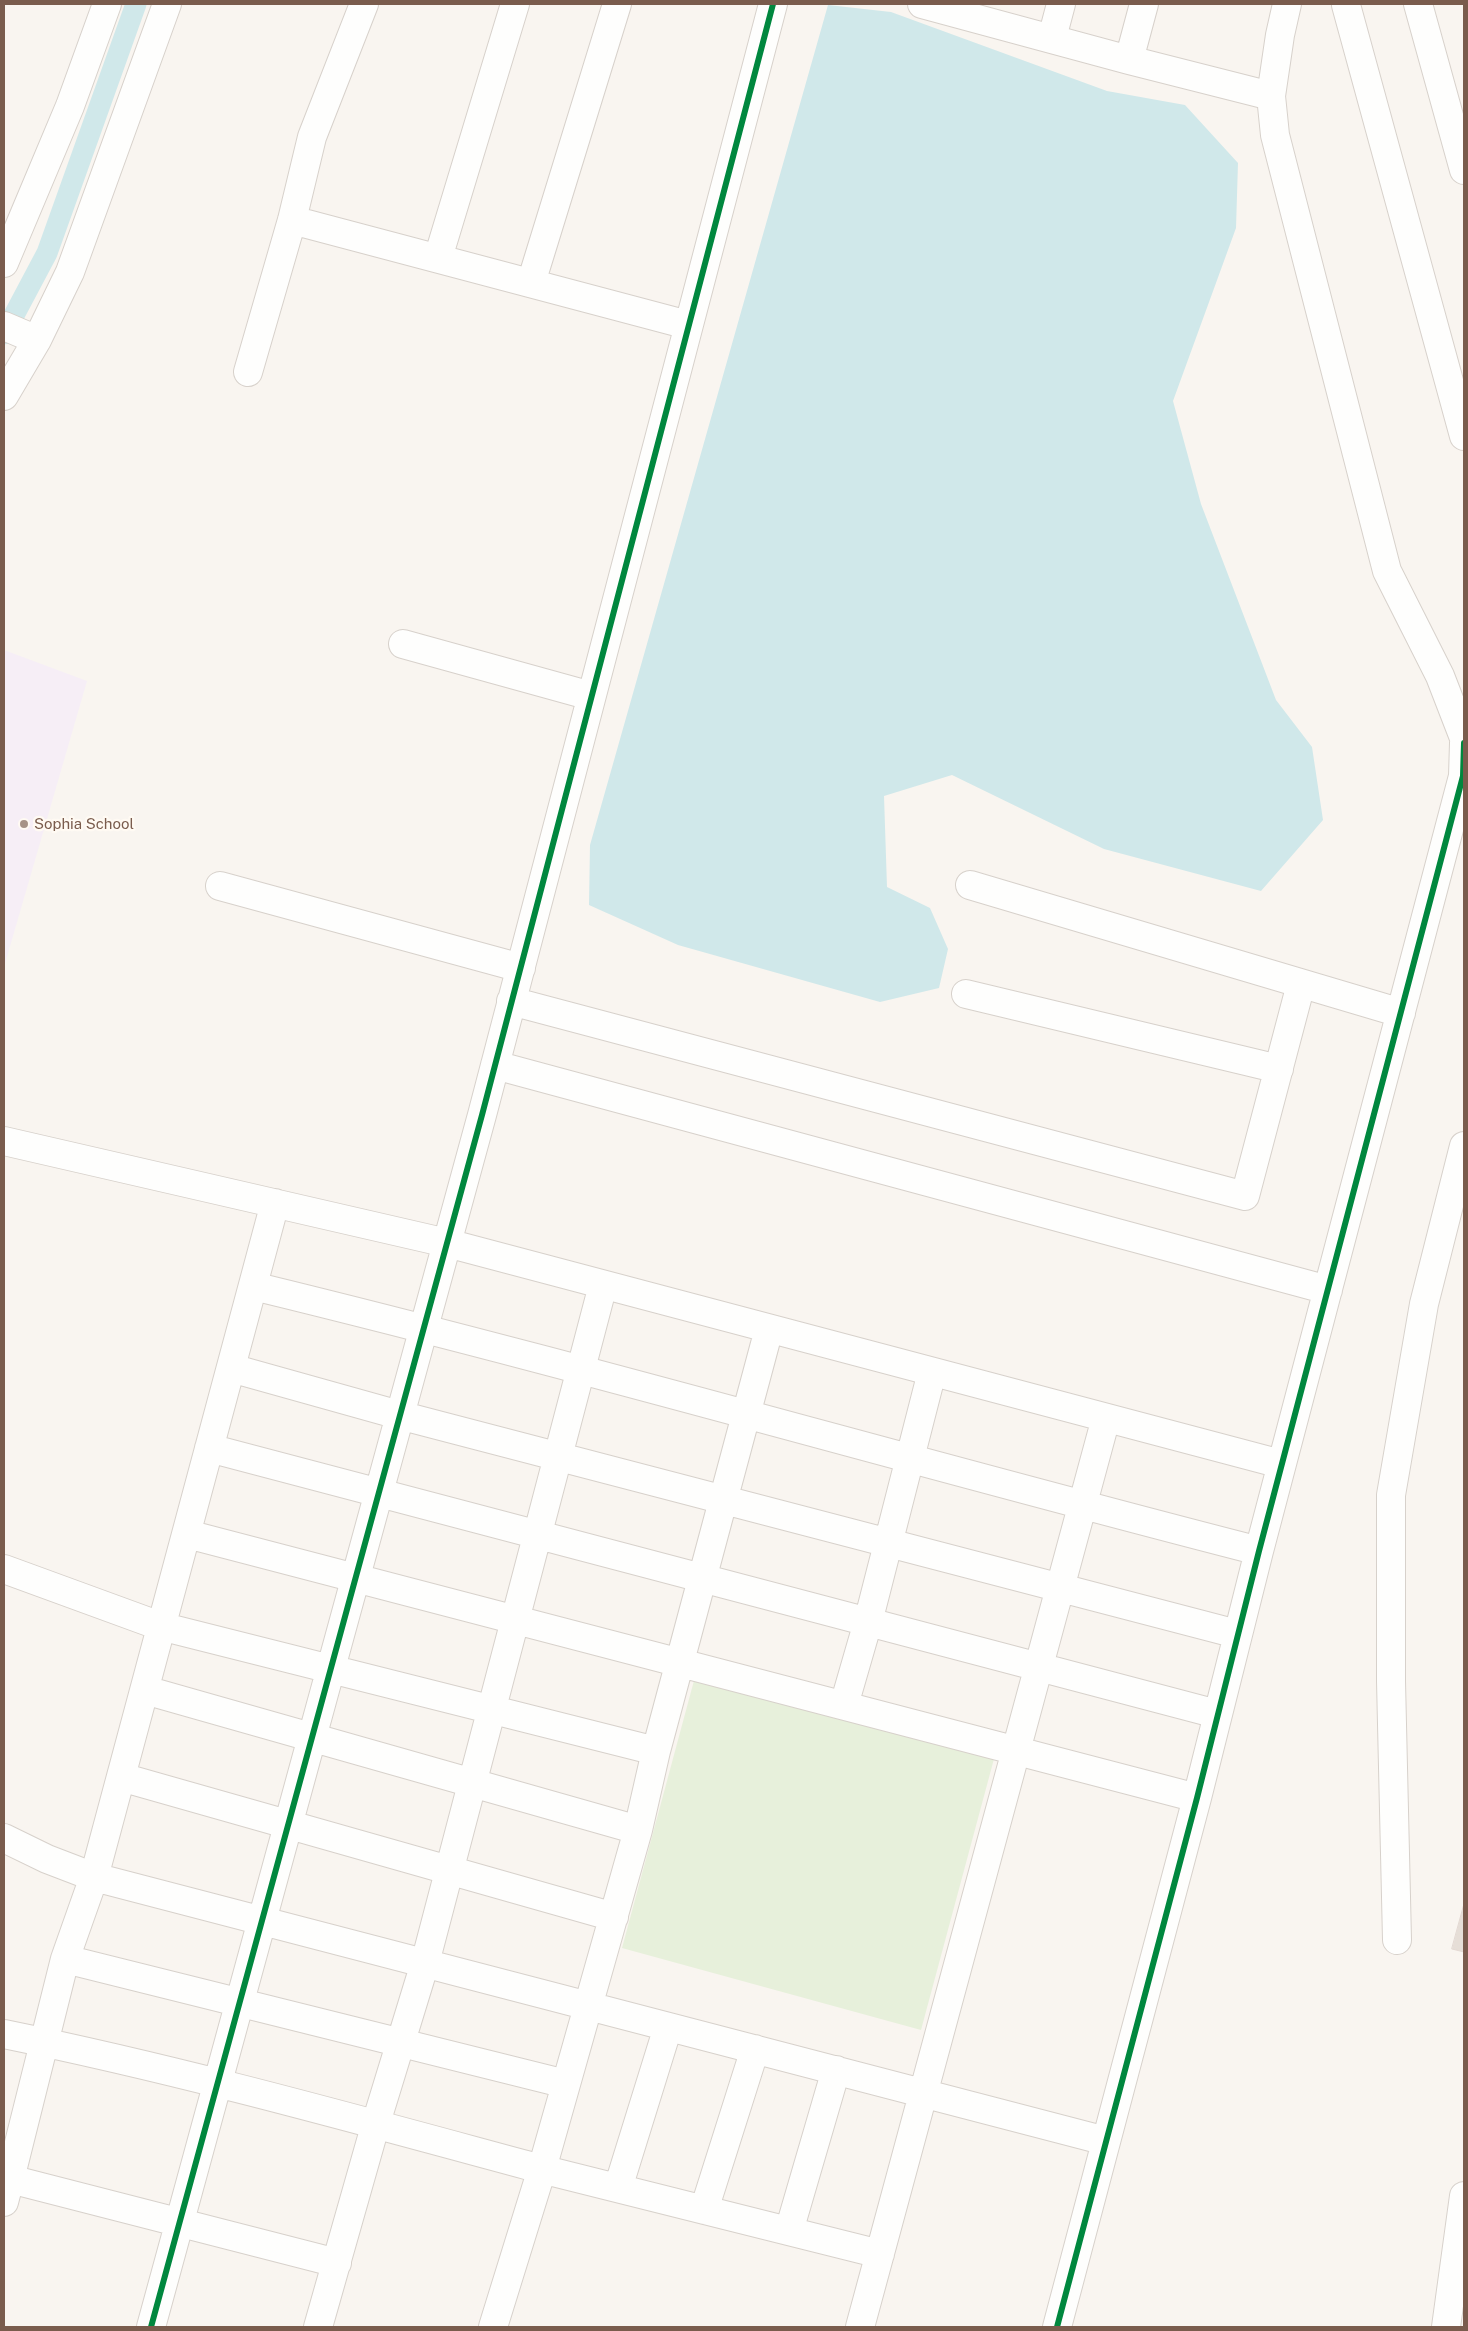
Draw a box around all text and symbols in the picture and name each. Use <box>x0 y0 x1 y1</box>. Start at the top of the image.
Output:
place label: Sophia School <box>34 815 134 833</box>
marker: Sophia School <box>18 818 30 830</box>

